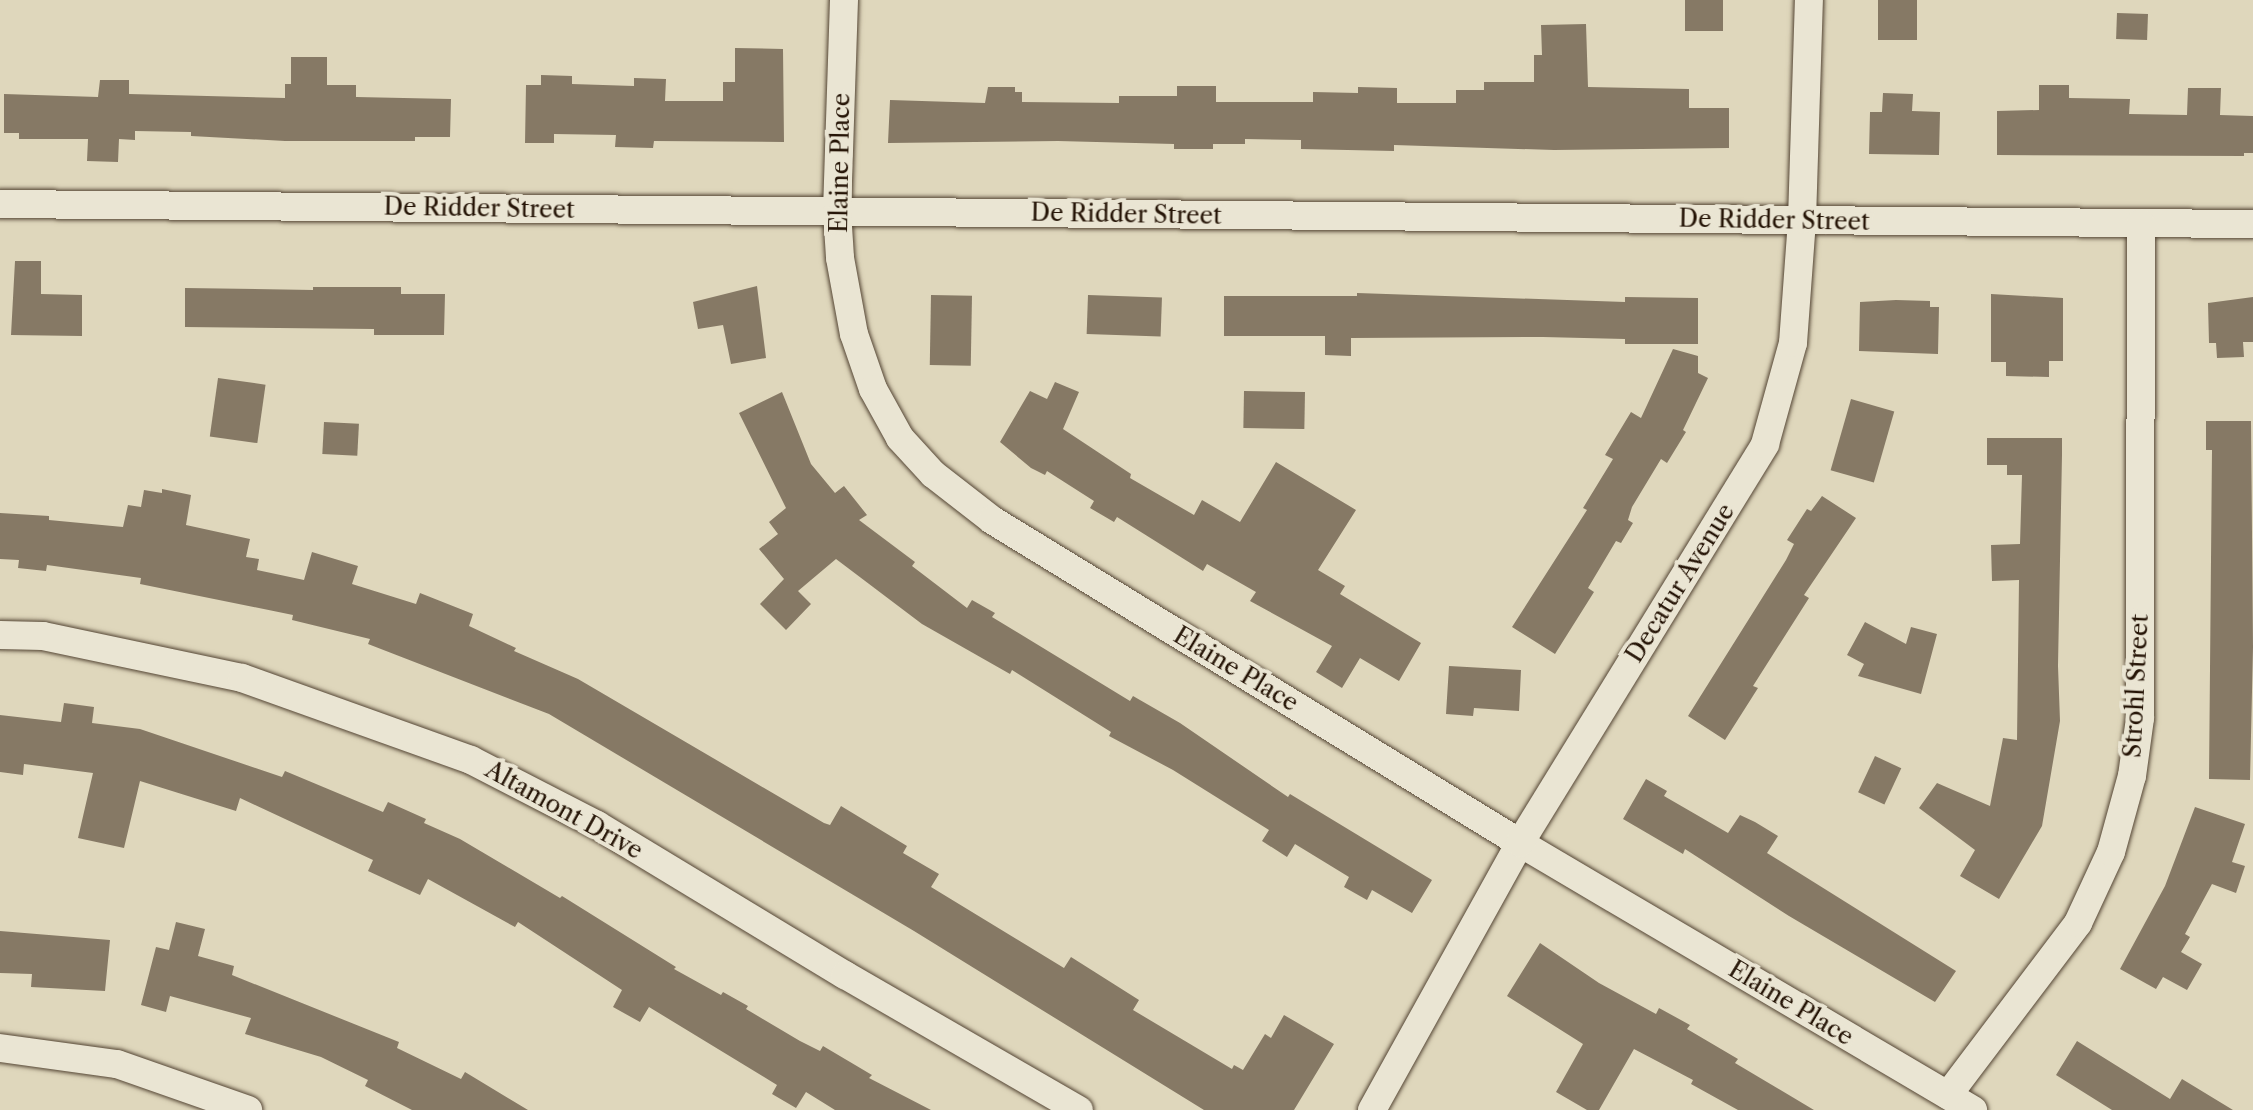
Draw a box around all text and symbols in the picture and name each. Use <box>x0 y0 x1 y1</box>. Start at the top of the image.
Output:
street label: Elaine Place <box>824 93 856 233</box>
street label: De Ridder Street <box>383 192 575 224</box>
street label: De Ridder Street <box>1030 198 1222 230</box>
street label: De Ridder Street <box>1678 204 1870 236</box>
street label: Decatur Avenue <box>1619 498 1741 668</box>
street label: Strohl Street <box>2118 613 2154 759</box>
street label: Elaine Place <box>1169 621 1303 717</box>
street label: Altamont Drive <box>480 755 648 865</box>
street label: Elaine Place <box>1724 955 1858 1051</box>

